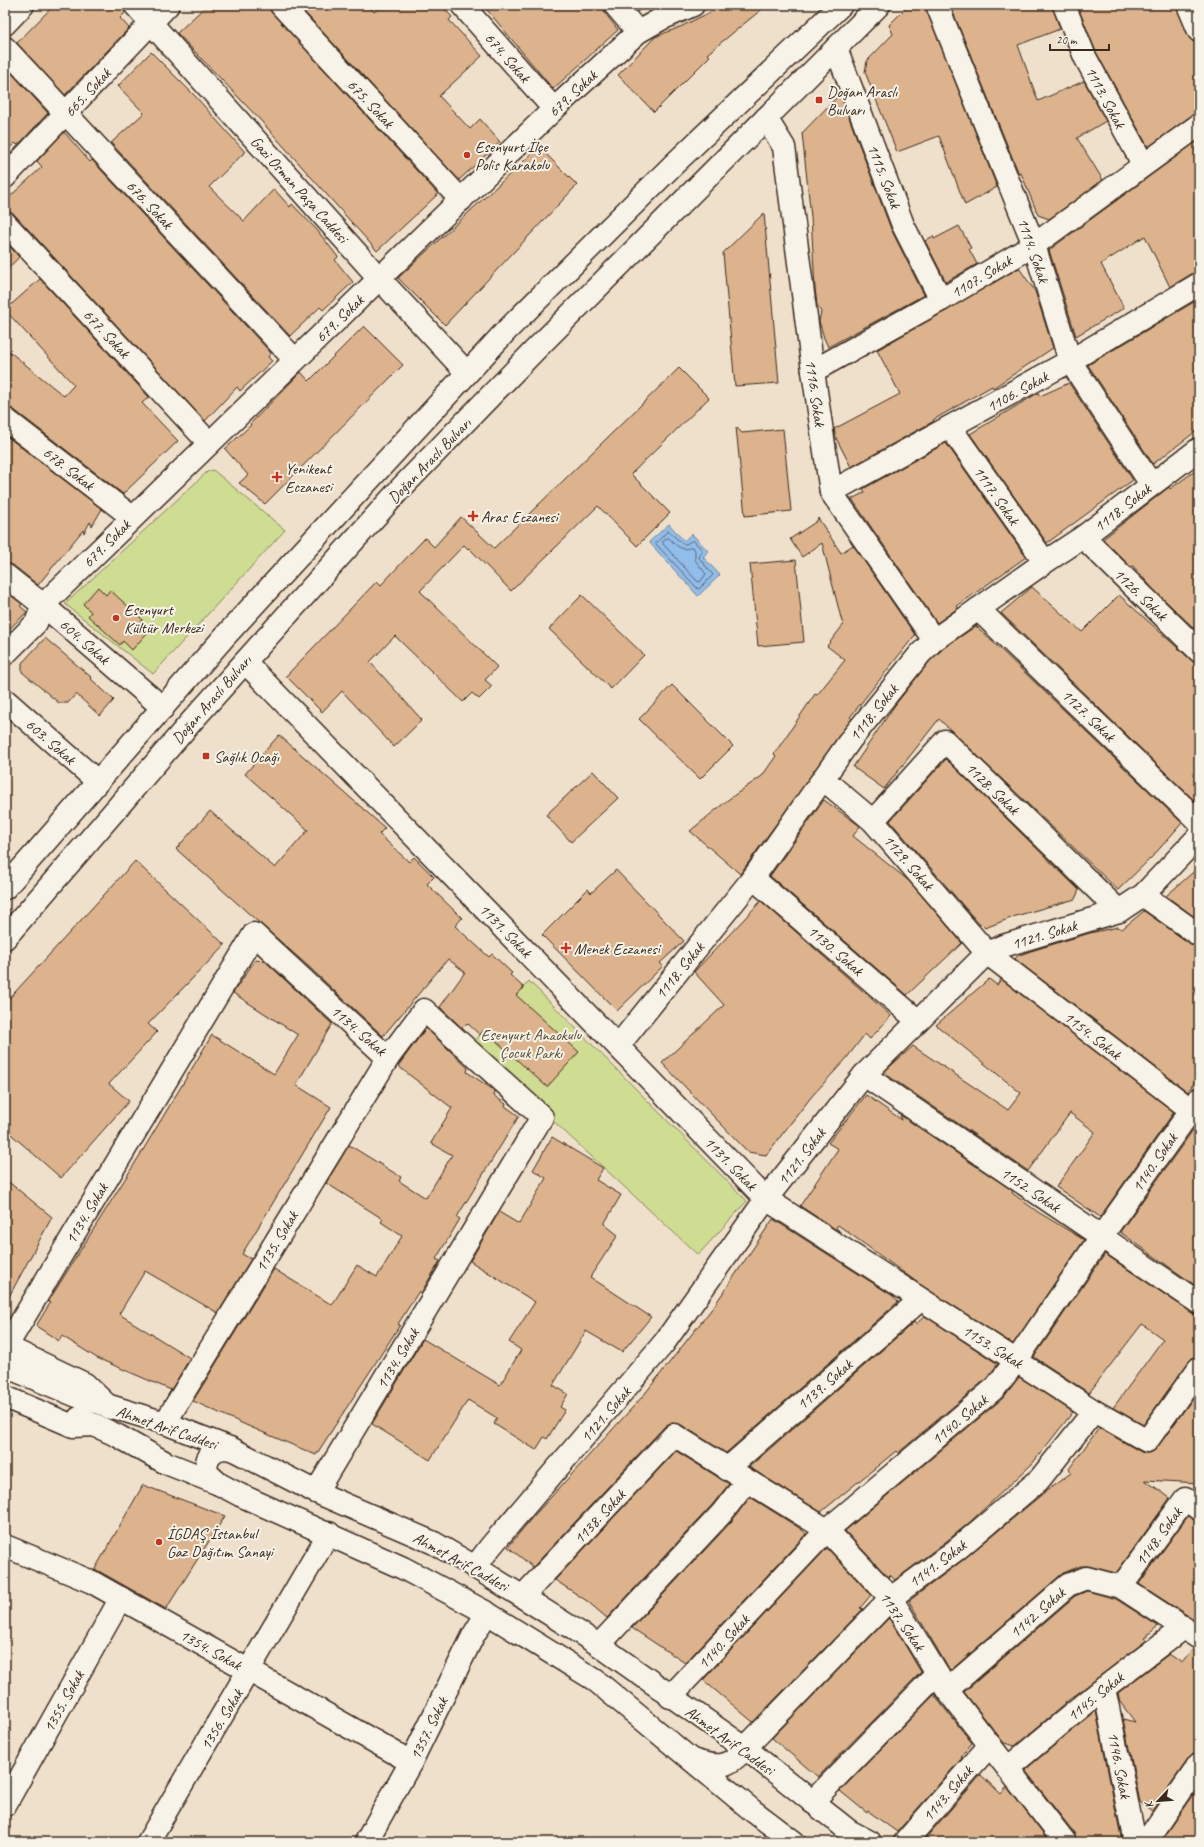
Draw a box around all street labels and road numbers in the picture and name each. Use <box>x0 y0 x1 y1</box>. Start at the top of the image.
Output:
street label: 674. Sokak <box>480 28 535 88</box>
street label: 665. Sokak <box>60 63 116 121</box>
street label: 1113. Sokak <box>1081 63 1130 133</box>
street label: 679. Sokak <box>544 65 602 122</box>
street label: 675. Sokak <box>342 75 399 133</box>
street label: Gazi Osman Paşa Caddesi <box>246 132 354 249</box>
street label: 1115. Sokak <box>863 141 906 212</box>
street label: 676. Sokak <box>121 176 178 234</box>
street label: 1114. Sokak <box>1013 215 1054 286</box>
street label: 1107. Sokak <box>948 250 1016 303</box>
street label: 679. Sokak <box>311 290 369 347</box>
street label: 677. Sokak <box>78 305 135 363</box>
street label: 1116. Sokak <box>800 358 830 429</box>
street label: 1106. Sokak <box>983 366 1053 417</box>
street label: Doğan Araslı Bulvarı <box>384 413 476 508</box>
street label: 678. Sokak <box>39 442 99 496</box>
street label: 1117. Sokak <box>969 462 1024 530</box>
street label: 1118. Sokak <box>1090 479 1156 536</box>
street label: 679. Sokak <box>78 515 136 572</box>
street label: 1126. Sokak <box>1109 564 1172 626</box>
street label: 604. Sokak <box>55 615 114 670</box>
street label: Doğan Araslı Bulvarı <box>168 650 257 748</box>
street label: 1118. Sokak <box>845 679 903 745</box>
street label: 1127. Sokak <box>1057 685 1120 747</box>
street label: 603. Sokak <box>21 715 80 770</box>
street label: 1128. Sokak <box>961 758 1024 820</box>
street label: 1129. Sokak <box>879 831 939 895</box>
street label: 1131. Sokak <box>475 900 537 963</box>
street label: 1121. Sokak <box>1009 915 1080 954</box>
street label: 1130. Sokak <box>803 921 868 981</box>
street label: 1118. Sokak <box>651 937 709 1003</box>
street label: 1134. Sokak <box>326 1001 391 1061</box>
street label: 1154. Sokak <box>1060 1007 1126 1065</box>
street label: 1121. Sokak <box>773 1123 831 1189</box>
street label: 1140. Sokak <box>1127 1128 1183 1196</box>
street label: 1131. Sokak <box>700 1133 762 1196</box>
street label: 1152. Sokak <box>997 1163 1065 1218</box>
street label: 1134. Sokak <box>61 1179 113 1247</box>
street label: 1135. Sokak <box>251 1207 303 1275</box>
street label: 1153. Sokak <box>959 1321 1027 1374</box>
street label: 1134. Sokak <box>372 1324 424 1392</box>
street label: 1139. Sokak <box>793 1354 857 1414</box>
street label: 1121. Sokak <box>576 1382 636 1447</box>
street label: 1140. Sokak <box>927 1390 993 1449</box>
street label: Ahmet Arif Caddesi <box>114 1401 222 1455</box>
street label: 1138. Sokak <box>570 1484 631 1548</box>
street label: 1148. Sokak <box>1131 1503 1187 1570</box>
street label: Ahmet Arif Caddesi <box>410 1528 513 1597</box>
street label: 1141. Sokak <box>905 1535 971 1592</box>
street label: 1142. Sokak <box>1006 1582 1070 1642</box>
street label: 1137. Sokak <box>875 1588 930 1656</box>
street label: 1140. Sokak <box>694 1609 755 1673</box>
street label: 1354. Sokak <box>176 1625 246 1675</box>
street label: 1355. Sokak <box>39 1666 89 1736</box>
street label: 1145. Sokak <box>1063 1667 1129 1726</box>
street label: 1356. Sokak <box>196 1685 248 1753</box>
street label: 1357. Sokak <box>405 1693 453 1763</box>
street label: Ahmet Arif Caddesi <box>681 1702 779 1781</box>
street label: 1146. Sokak <box>1103 1730 1135 1801</box>
street label: 1143. Sokak <box>918 1761 978 1826</box>

